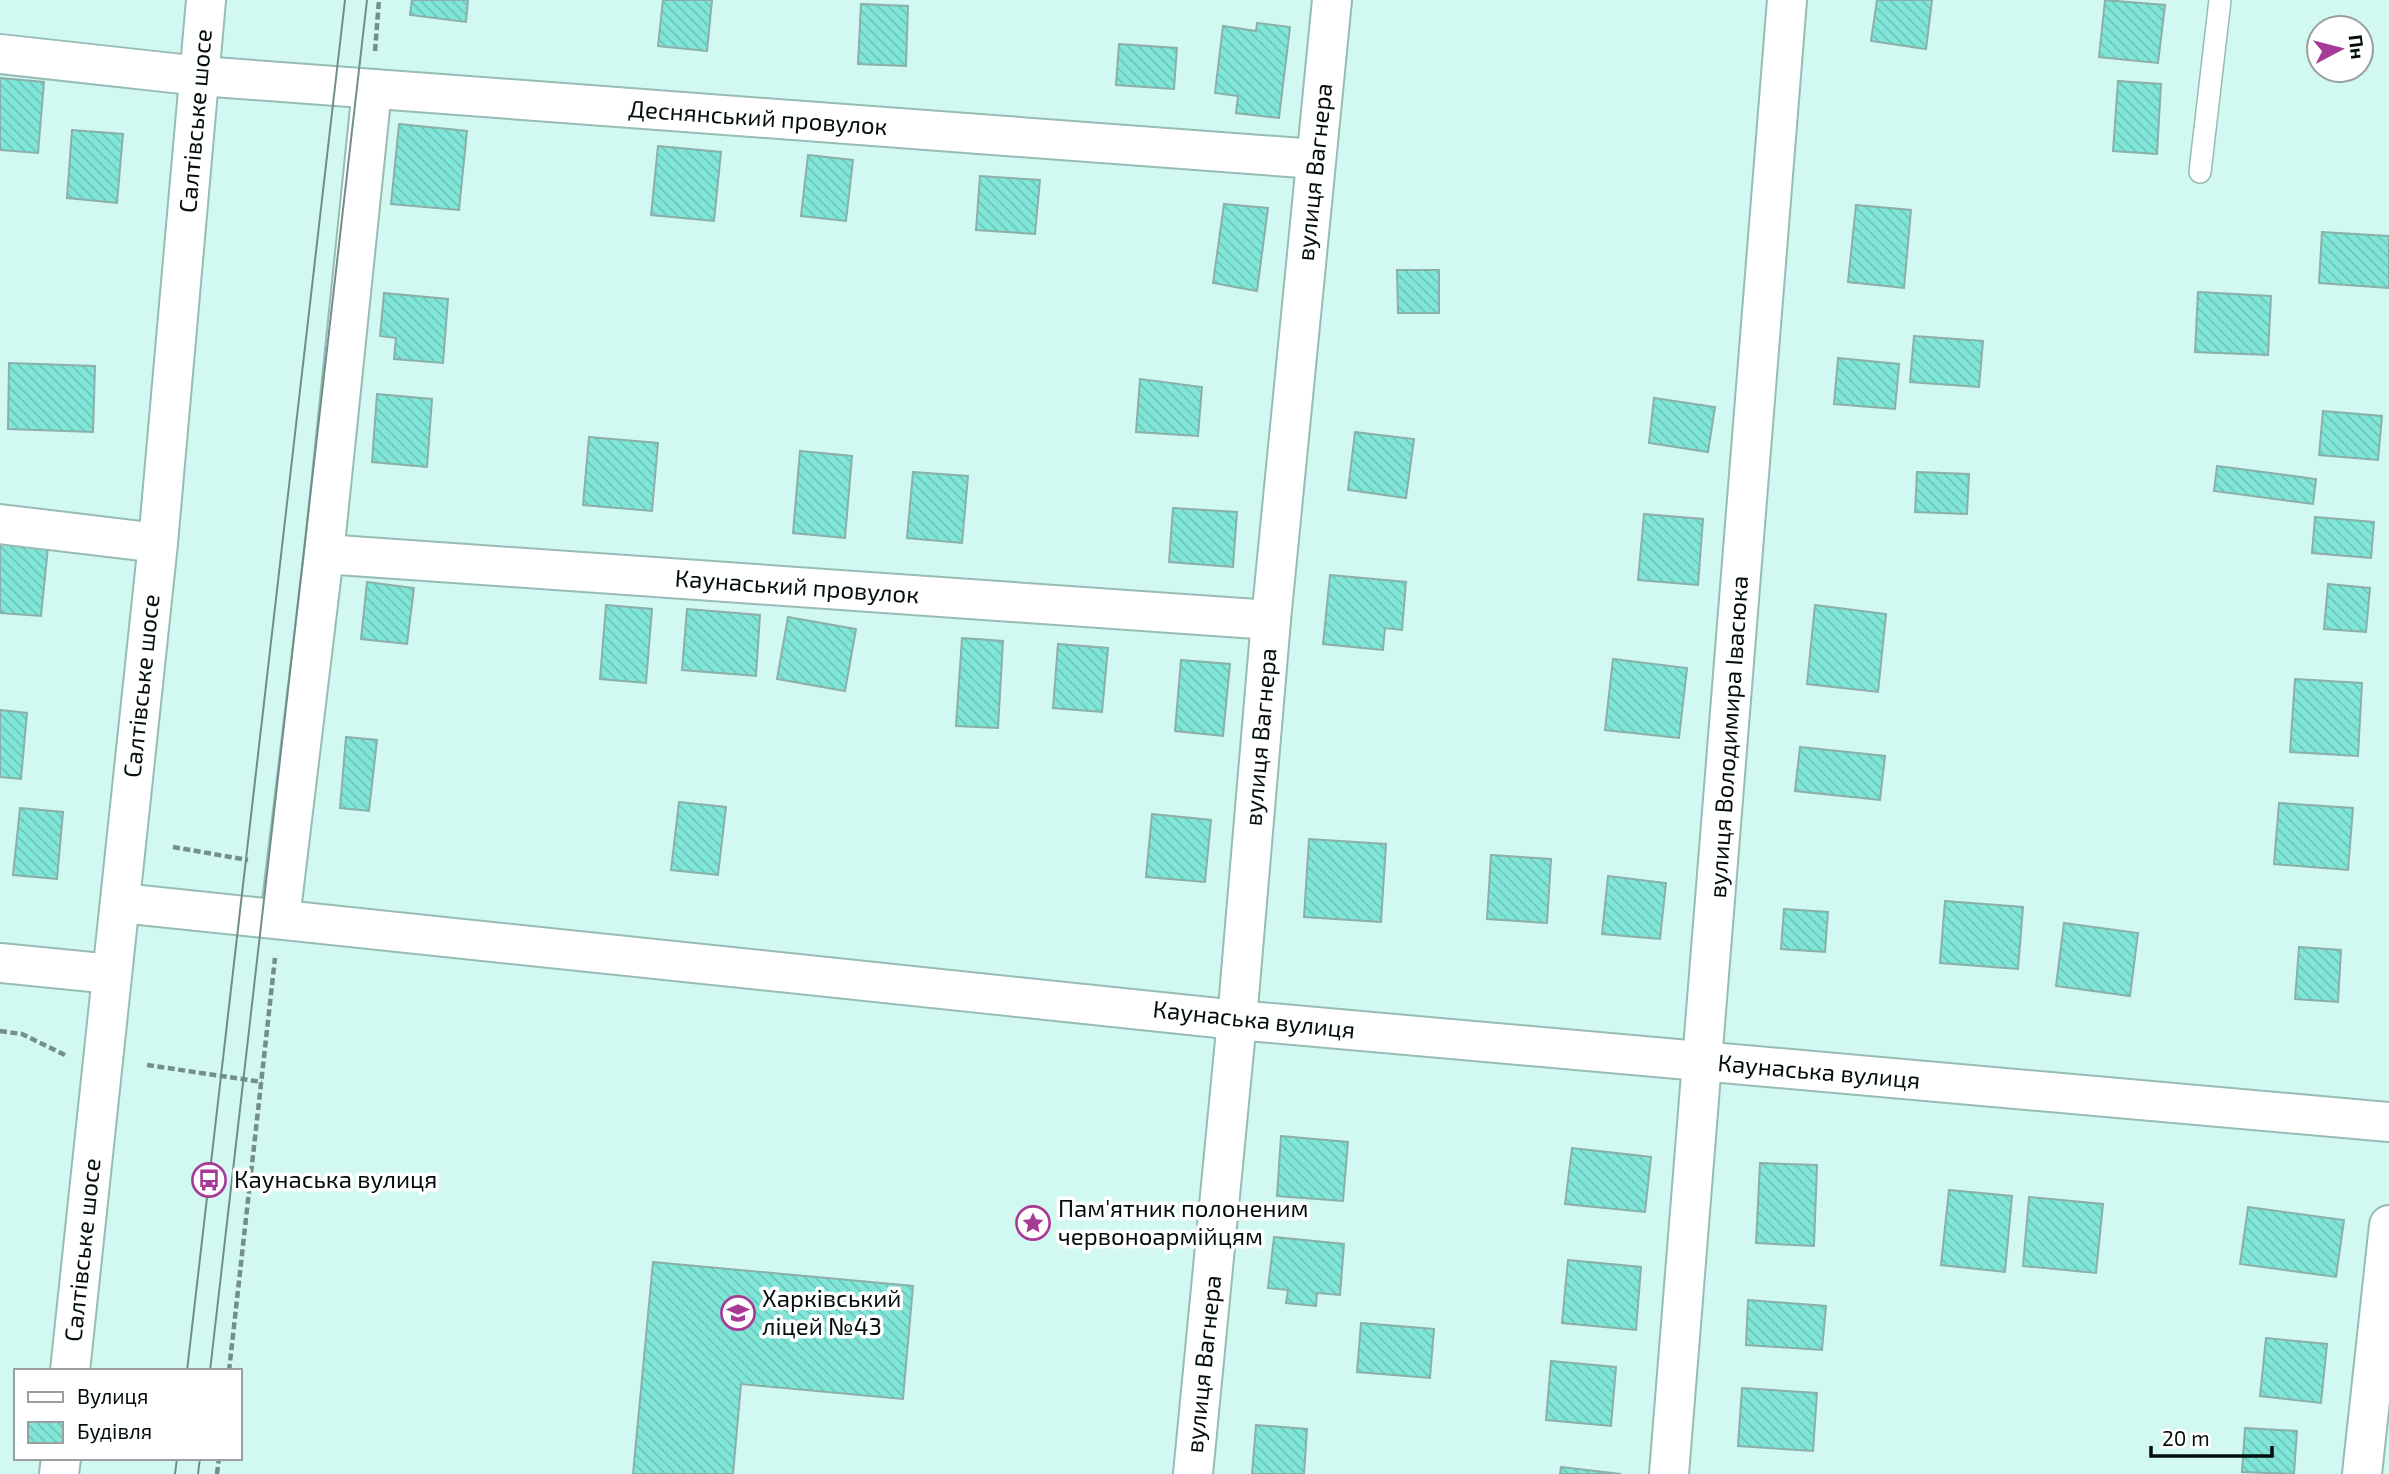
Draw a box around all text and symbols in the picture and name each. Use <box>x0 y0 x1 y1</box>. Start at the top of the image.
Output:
north arrow <box>2305 14 2375 84</box>
street label: Салтівське шосе <box>172 28 217 214</box>
text: Пн <box>2344 33 2370 61</box>
street label: вулиця Вагнера <box>1290 81 1338 262</box>
street label: Деснянський провулок <box>628 93 889 141</box>
street label: Каунаський провулок <box>674 562 920 610</box>
street label: вулиця Володимира Івасюка <box>1702 575 1754 899</box>
street label: Салтівське шосе <box>116 593 165 779</box>
street label: вулиця Вагнера <box>1237 647 1283 827</box>
street label: Каунаська вулиця <box>1151 993 1357 1045</box>
street label: Каунаська вулиця <box>1717 1047 1922 1095</box>
street label: Салтівське шосе <box>57 1157 106 1343</box>
bus stop icon: Каунаська вулиця <box>190 1161 228 1199</box>
place label: Каунаська вулиця <box>234 1164 437 1194</box>
place label: Пам'ятник полоненим червоноармійцям <box>1058 1193 1308 1250</box>
place icon: Пам'ятник полоненим червоноармійцям <box>1014 1204 1052 1242</box>
street label: вулиця Вагнера <box>1179 1273 1227 1454</box>
place label: Харківський ліцей №43 <box>762 1283 901 1340</box>
school or university icon: Харківський ліцей №43 <box>719 1294 757 1332</box>
legend <box>14 1369 242 1460</box>
text: Вулиця <box>77 1383 148 1409</box>
scale bar <box>2151 1414 2272 1458</box>
text: Будівля <box>77 1418 152 1444</box>
text: 20 m <box>2162 1425 2210 1450</box>

